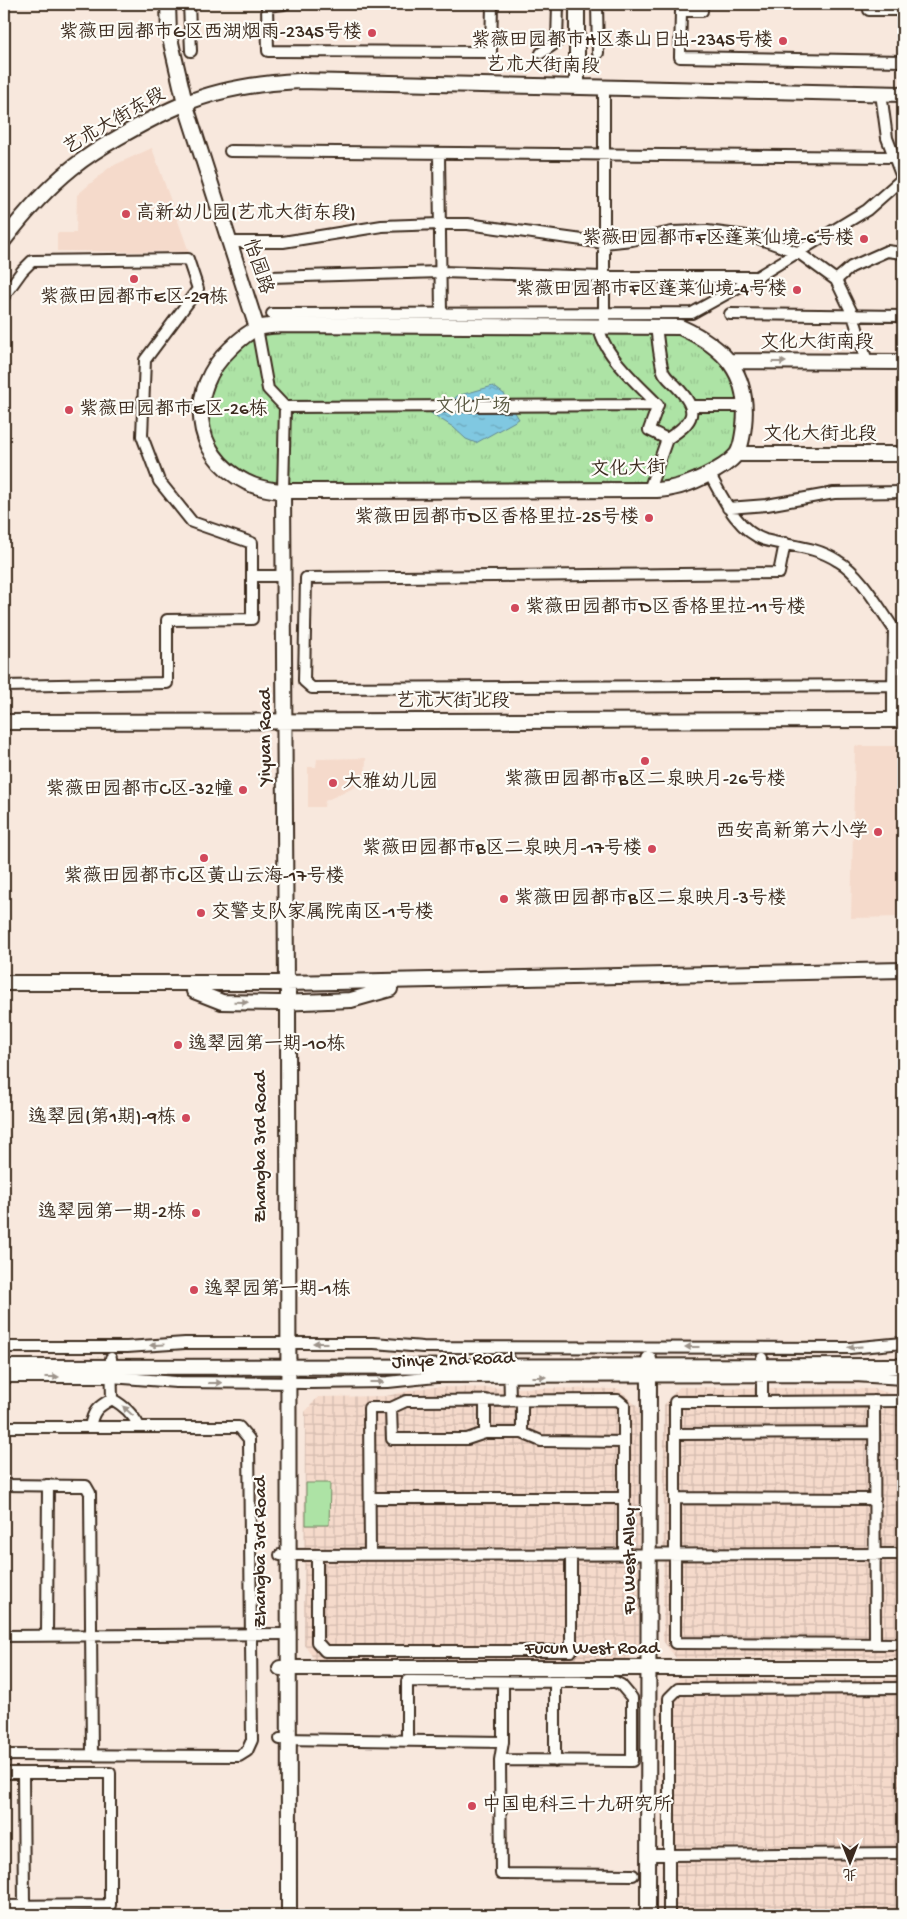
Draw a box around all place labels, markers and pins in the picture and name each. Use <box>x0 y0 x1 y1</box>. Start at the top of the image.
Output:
place label: 紫薇田园都市G区西湖烟雨-2345号楼 <box>59 21 362 45</box>
marker: 紫薇田园都市G区西湖烟雨-2345号楼 <box>366 27 378 39</box>
place label: 紫薇田园都市H区泰山日出-2345号楼 <box>471 29 773 53</box>
marker: 紫薇田园都市H区泰山日出-2345号楼 <box>777 35 789 47</box>
place label: 高新幼儿园(艺术大街东段) <box>136 202 356 226</box>
marker: 高新幼儿园(艺术大街东段) <box>120 208 132 220</box>
place label: 紫薇田园都市F区蓬莱仙境-6号楼 <box>582 227 854 251</box>
marker: 紫薇田园都市F区蓬莱仙境-6号楼 <box>858 233 870 245</box>
marker: 紫薇田园都市E区-29栋 <box>128 273 140 285</box>
place label: 紫薇田园都市F区蓬莱仙境-4号楼 <box>515 278 787 302</box>
marker: 紫薇田园都市F区蓬莱仙境-4号楼 <box>791 284 803 296</box>
place label: 紫薇田园都市E区-29栋 <box>40 286 228 310</box>
place label: 紫薇田园都市E区-26栋 <box>79 398 268 422</box>
marker: 紫薇田园都市E区-26栋 <box>63 404 75 416</box>
place label: 紫薇田园都市D区香格里拉-25号楼 <box>354 506 639 530</box>
marker: 紫薇田园都市D区香格里拉-25号楼 <box>643 512 655 524</box>
place label: 紫薇田园都市D区香格里拉-11号楼 <box>525 596 806 620</box>
marker: 紫薇田园都市D区香格里拉-11号楼 <box>509 602 521 614</box>
marker: 紫薇田园都市B区二泉映月-26号楼 <box>639 755 651 767</box>
place label: 紫薇田园都市B区二泉映月-26号楼 <box>504 768 786 792</box>
place label: 大雅幼儿园 <box>343 771 438 795</box>
marker: 大雅幼儿园 <box>327 777 339 789</box>
place label: 紫薇田园都市C区-32幢 <box>46 778 234 802</box>
marker: 紫薇田园都市C区-32幢 <box>237 784 249 796</box>
place label: 西安高新第六小学 <box>716 820 868 844</box>
marker: 西安高新第六小学 <box>872 826 884 838</box>
place label: 紫薇田园都市B区二泉映月-17号楼 <box>362 837 642 861</box>
marker: 紫薇田园都市B区二泉映月-17号楼 <box>646 843 658 855</box>
marker: 紫薇田园都市C区黄山云海-17号楼 <box>198 852 210 864</box>
place label: 紫薇田园都市C区黄山云海-17号楼 <box>64 865 344 889</box>
place label: 紫薇田园都市B区二泉映月-3号楼 <box>514 887 787 911</box>
marker: 紫薇田园都市B区二泉映月-3号楼 <box>498 893 510 905</box>
place label: 交警支队家属院南区-1号楼 <box>211 901 434 925</box>
marker: 交警支队家属院南区-1号楼 <box>195 907 207 919</box>
place label: 逸翠园第一期-10栋 <box>188 1033 345 1057</box>
marker: 逸翠园第一期-10栋 <box>172 1039 184 1051</box>
place label: 逸翠园(第1期)-9栋 <box>28 1106 176 1130</box>
marker: 逸翠园(第1期)-9栋 <box>180 1112 192 1124</box>
place label: 逸翠园第一期-2栋 <box>38 1201 186 1225</box>
marker: 逸翠园第一期-2栋 <box>190 1207 202 1219</box>
place label: 逸翠园第一期-1栋 <box>204 1278 351 1302</box>
marker: 逸翠园第一期-1栋 <box>188 1284 200 1296</box>
place label: 中国电科三十九研究所 <box>482 1794 672 1818</box>
marker: 中国电科三十九研究所 <box>466 1800 478 1812</box>

